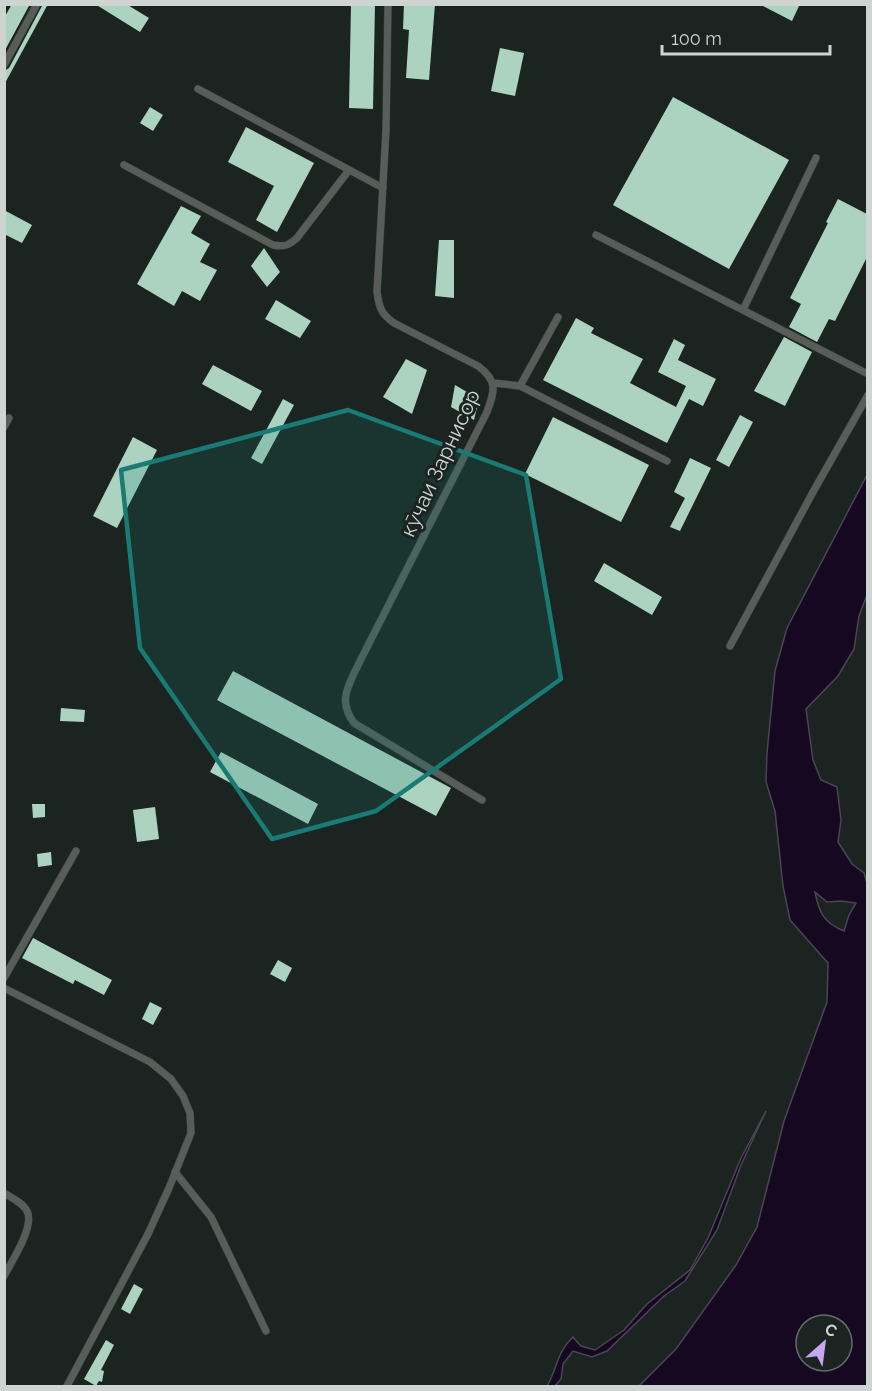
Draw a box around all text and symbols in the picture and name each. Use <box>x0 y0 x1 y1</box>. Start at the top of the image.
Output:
scale bar <box>662 18 830 56</box>
text: 100 m <box>671 28 722 49</box>
street label: кӯчаи Зарнисор <box>395 385 485 541</box>
north arrow <box>794 1313 854 1373</box>
text: С <box>821 1319 840 1341</box>

